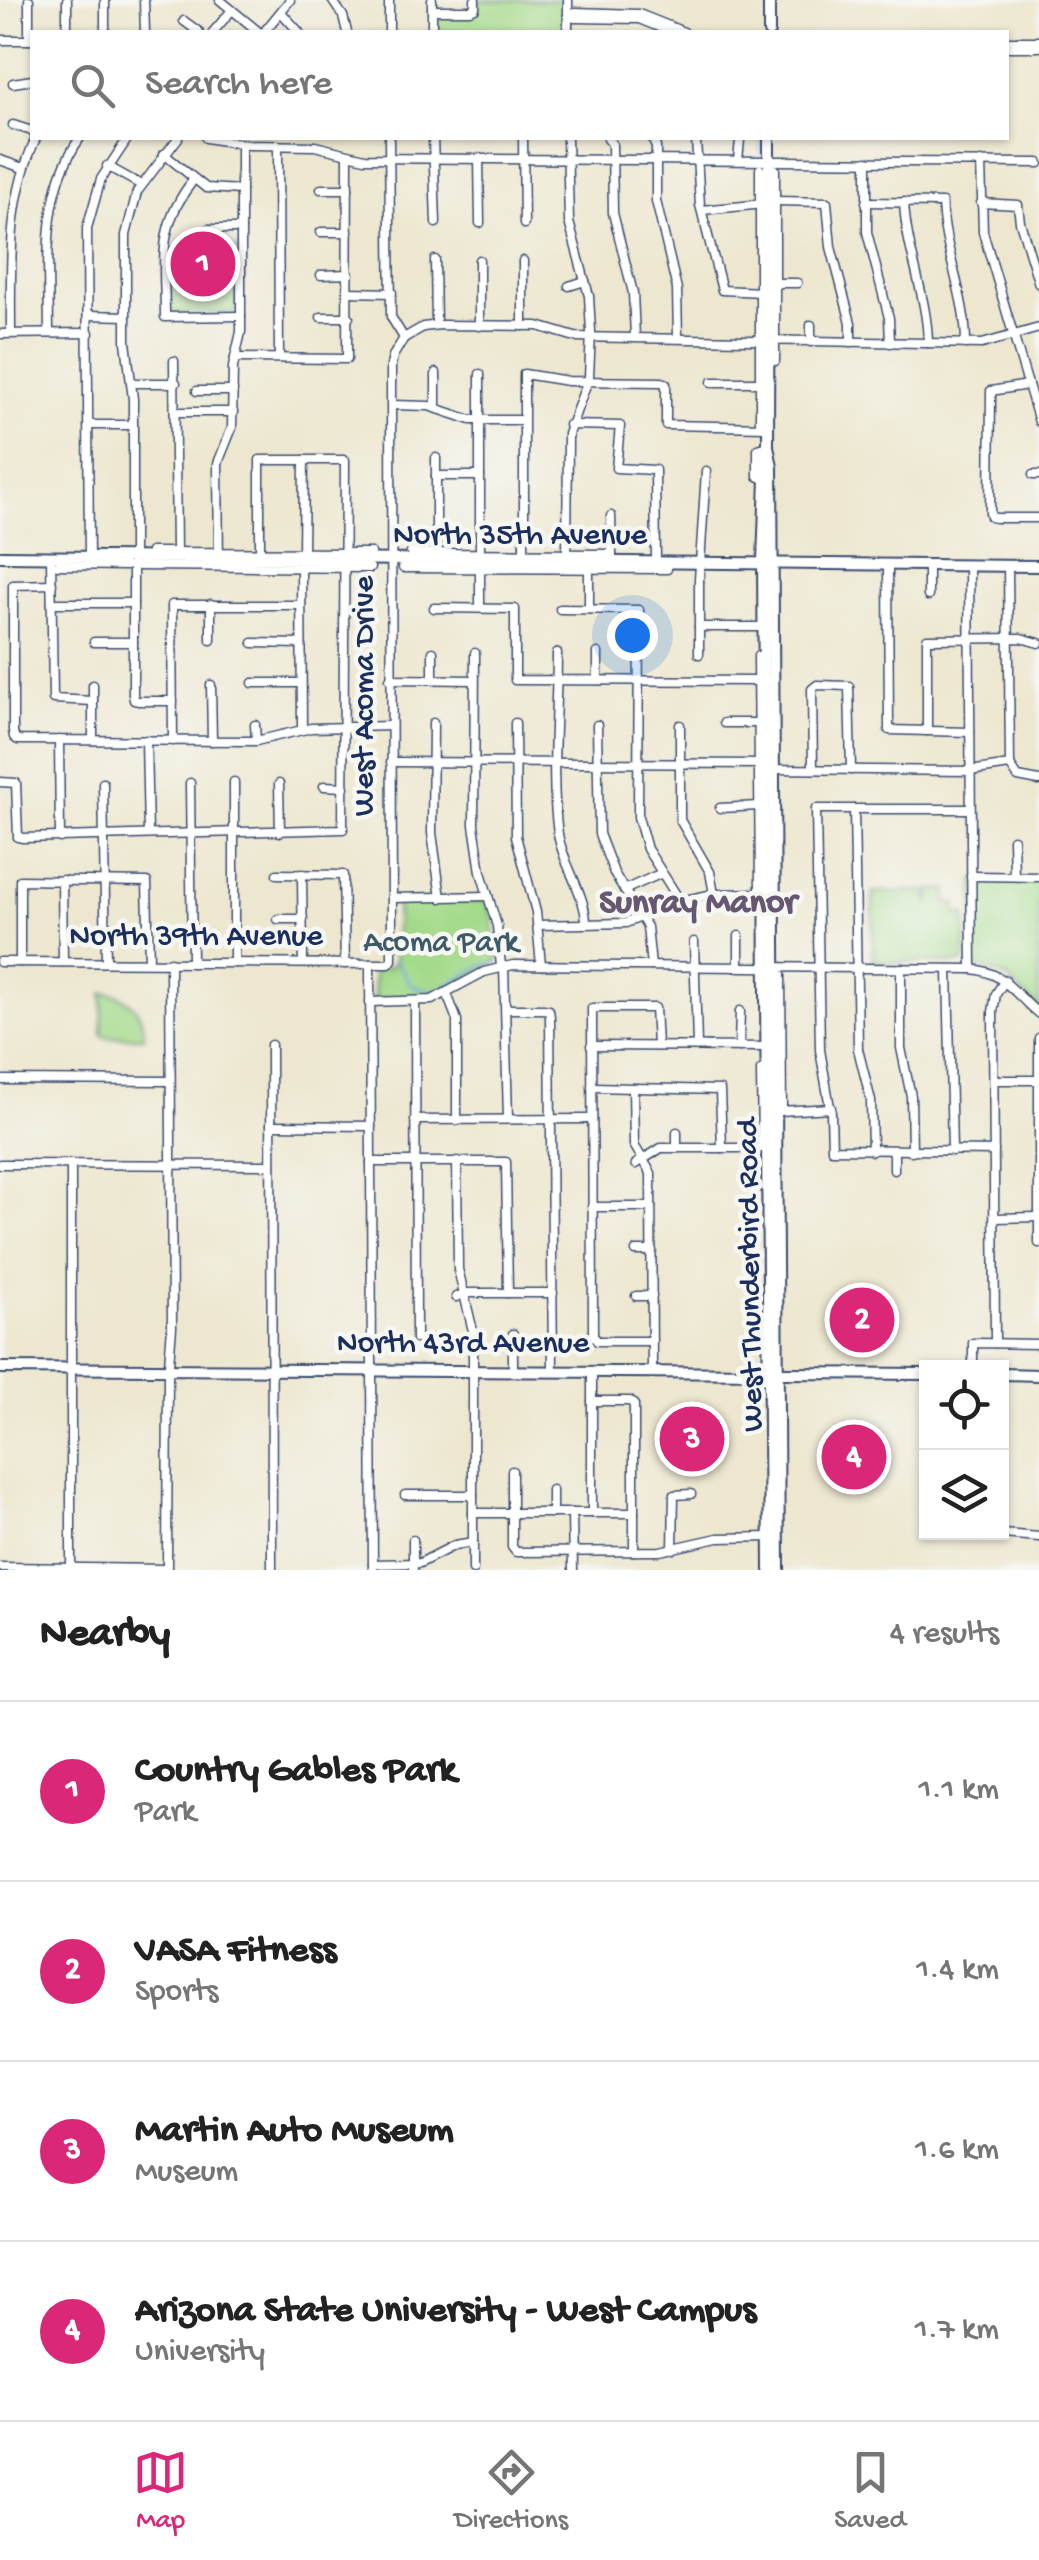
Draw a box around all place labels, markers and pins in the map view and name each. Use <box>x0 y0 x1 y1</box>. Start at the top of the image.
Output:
pin: 1 <box>170 226 236 302</box>
pin: 2 <box>830 1282 894 1358</box>
pin: 3 <box>660 1402 724 1476</box>
pin: 4 <box>822 1420 886 1494</box>

